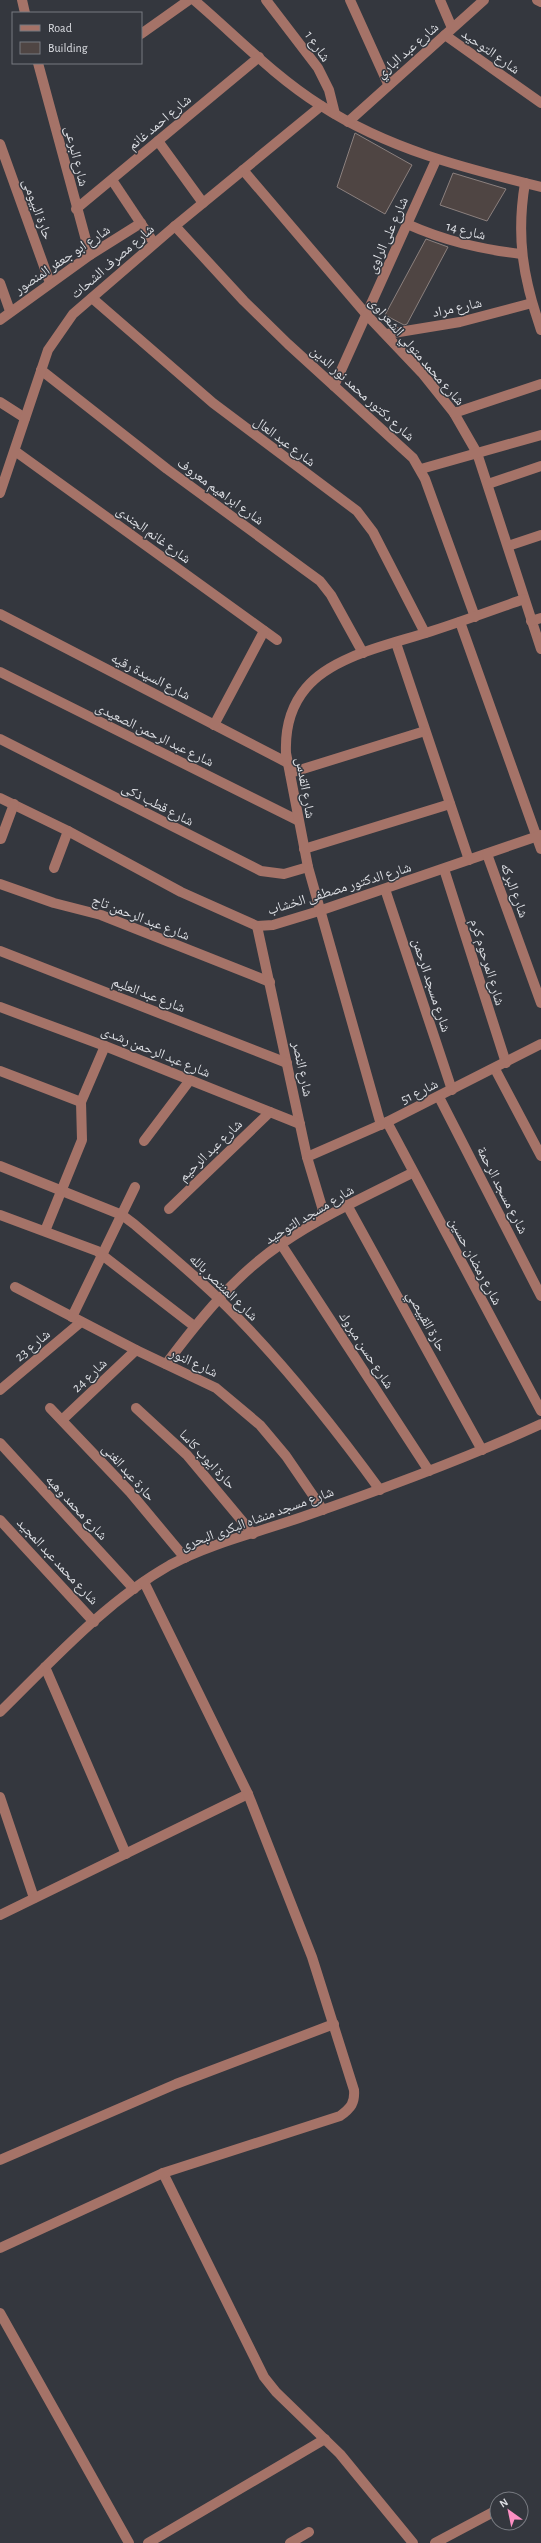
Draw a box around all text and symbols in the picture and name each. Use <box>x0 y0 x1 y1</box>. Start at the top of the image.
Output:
legend <box>12 12 142 64</box>
street label: شارع عبد الباري <box>374 20 444 84</box>
text: Road <box>48 22 72 34</box>
street label: شارع التوحيد <box>458 27 522 79</box>
street label: شارع 1 <box>300 29 333 66</box>
text: Building <box>48 42 88 54</box>
street label: شارع احمد غانم <box>125 92 195 155</box>
street label: شارع البرعى <box>60 125 90 188</box>
street label: حارة البيومى <box>19 177 55 242</box>
street label: شارع على الراوى <box>365 195 413 276</box>
street label: شارع 14 <box>444 219 487 245</box>
street label: شارع مصرف الشحات <box>68 222 158 303</box>
street label: شارع ابو جعفر المنصور <box>11 223 114 299</box>
street label: شارع محمد متولي الشعراوى <box>363 295 467 411</box>
street label: شارع مراد <box>431 296 484 322</box>
street label: شارع دكتور محمد نور الدين <box>306 344 417 445</box>
street label: شارع عبد العال <box>250 414 318 471</box>
street label: شارع ابراهيم معروف <box>173 456 266 529</box>
street label: شارع غانم الجندى <box>112 503 193 568</box>
street label: شارع السيدة رقيه <box>108 651 192 705</box>
street label: شارع عبد الرحمن الصعيدى <box>92 700 216 771</box>
street label: شارع القدس <box>291 757 317 820</box>
street label: شارع قطب ذكى <box>118 781 196 831</box>
street label: شارع الدكتور مصطفى الخشاب <box>266 860 413 919</box>
street label: شارع البركه <box>496 861 530 920</box>
street label: شارع عبد الرحمن تاج <box>89 893 191 945</box>
street label: شارع المرحوم كرم <box>465 917 507 1008</box>
street label: شارع مسجد الرحمن <box>407 937 453 1035</box>
street label: شارع عبد العليم <box>109 975 187 1017</box>
street label: شارع عبد الرحمن رشدى <box>98 1024 212 1082</box>
street label: شارع النصر <box>287 1039 315 1098</box>
street label: شارع 51 <box>399 1077 441 1109</box>
street label: شارع عبد الرحيم <box>176 1117 247 1186</box>
street label: شارع مسجد الرحمة <box>472 1145 530 1237</box>
street label: شارع مسجد التوحيد <box>262 1183 358 1249</box>
street label: شارع رمضان حسين <box>444 1215 504 1309</box>
street label: شارع المنتصر بالله <box>185 1252 260 1325</box>
street label: حارة القبيصي <box>401 1289 449 1356</box>
street label: شارع حسن مبروك <box>335 1310 396 1392</box>
street label: شارع 23 <box>12 1327 54 1366</box>
street label: شارع النور <box>166 1345 220 1382</box>
street label: شارع 24 <box>70 1356 111 1397</box>
street label: حارة ايوب كاسا <box>176 1427 238 1493</box>
street label: حارة عبد الغنى <box>98 1441 158 1505</box>
street label: شارع محمد وهبه <box>41 1472 110 1544</box>
street label: شارع مسجد منشاه البكرى البحرى <box>179 1485 336 1555</box>
street label: شارع محمد عبد المجيد <box>12 1516 101 1609</box>
north arrow <box>489 2491 529 2531</box>
text: N <box>498 2496 510 2510</box>

